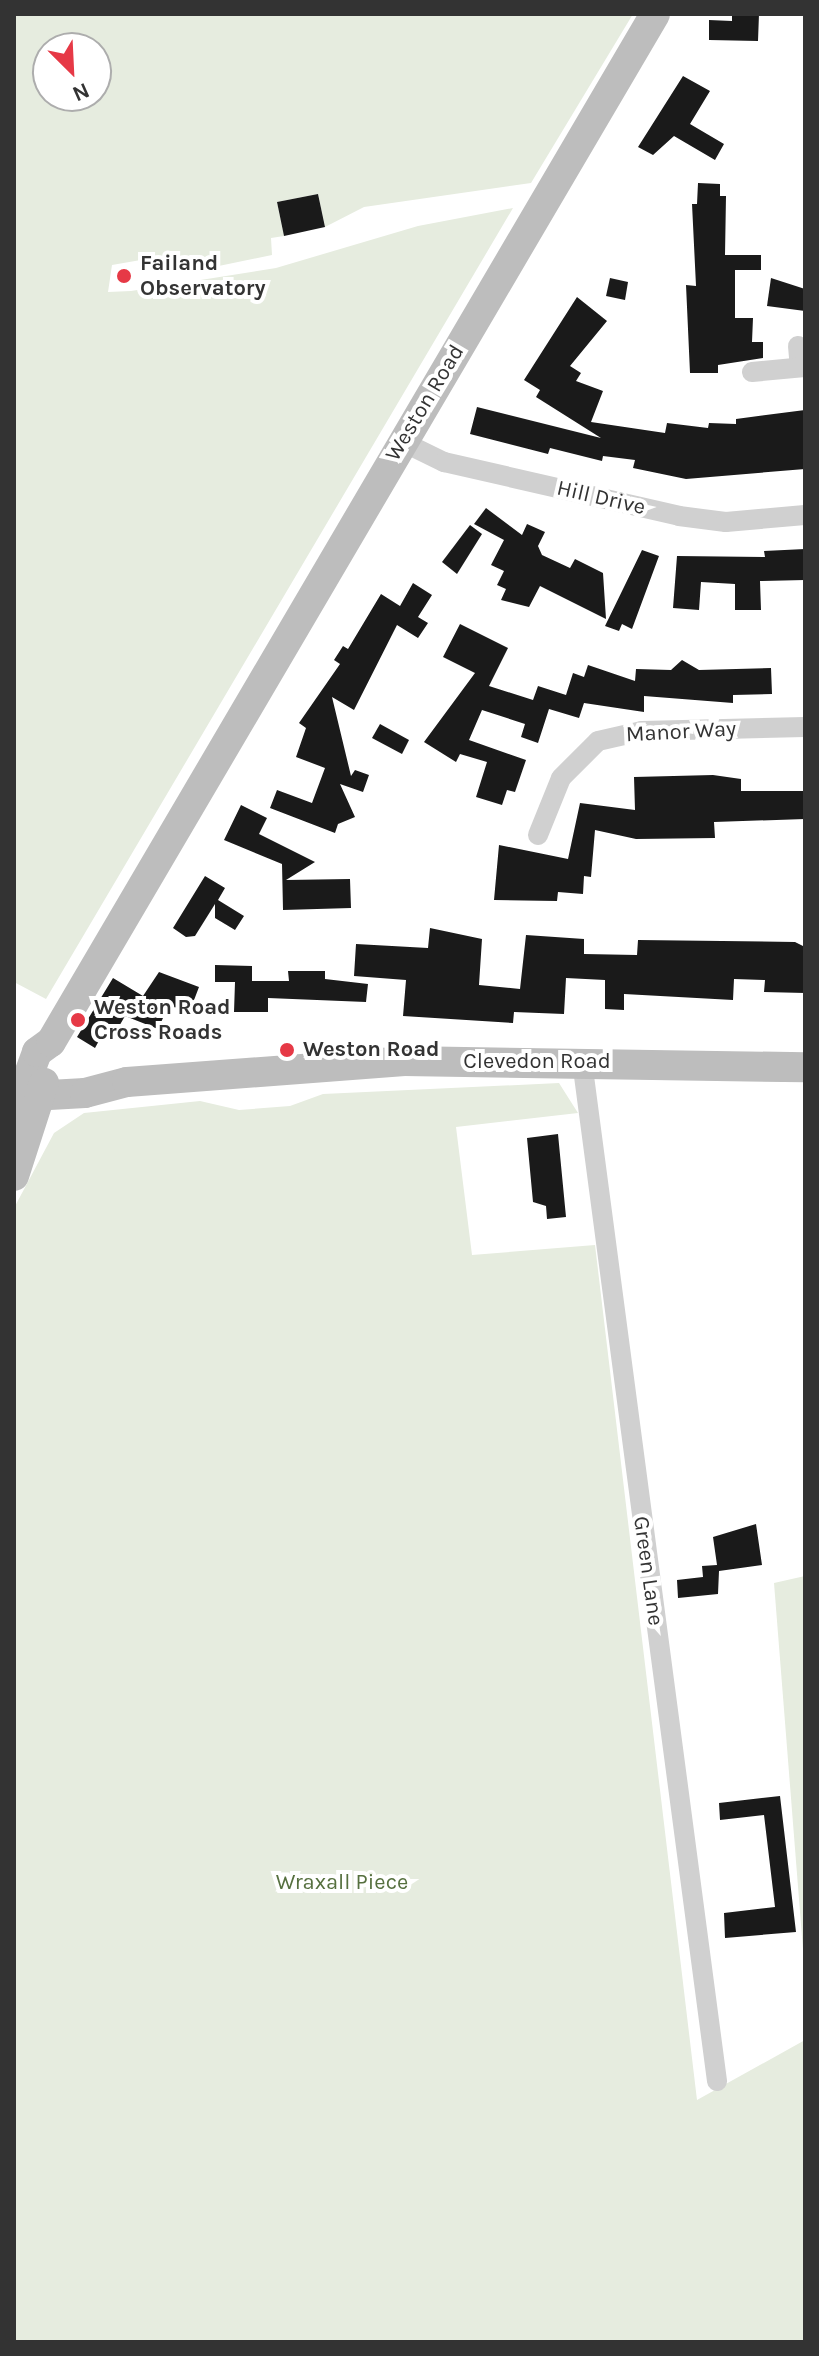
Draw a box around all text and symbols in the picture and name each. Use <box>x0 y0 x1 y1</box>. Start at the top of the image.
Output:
north arrow <box>32 32 112 112</box>
text: N <box>68 77 93 107</box>
place label: Failand Observatory <box>140 250 266 302</box>
marker: Failand Observatory <box>115 267 133 285</box>
street label: Weston Road <box>380 340 470 466</box>
street label: Hill Drive <box>554 475 648 521</box>
street label: Manor Way <box>625 716 737 748</box>
place label: Weston Road Cross Roads <box>94 994 231 1046</box>
marker: Weston Road Cross Roads <box>69 1011 87 1029</box>
place label: Weston Road <box>303 1037 440 1063</box>
marker: Weston Road <box>278 1041 296 1059</box>
street label: Clevedon Road <box>463 1049 611 1075</box>
street label: Green Lane <box>627 1515 669 1627</box>
park label: Wraxall Piece <box>276 1870 408 1896</box>

